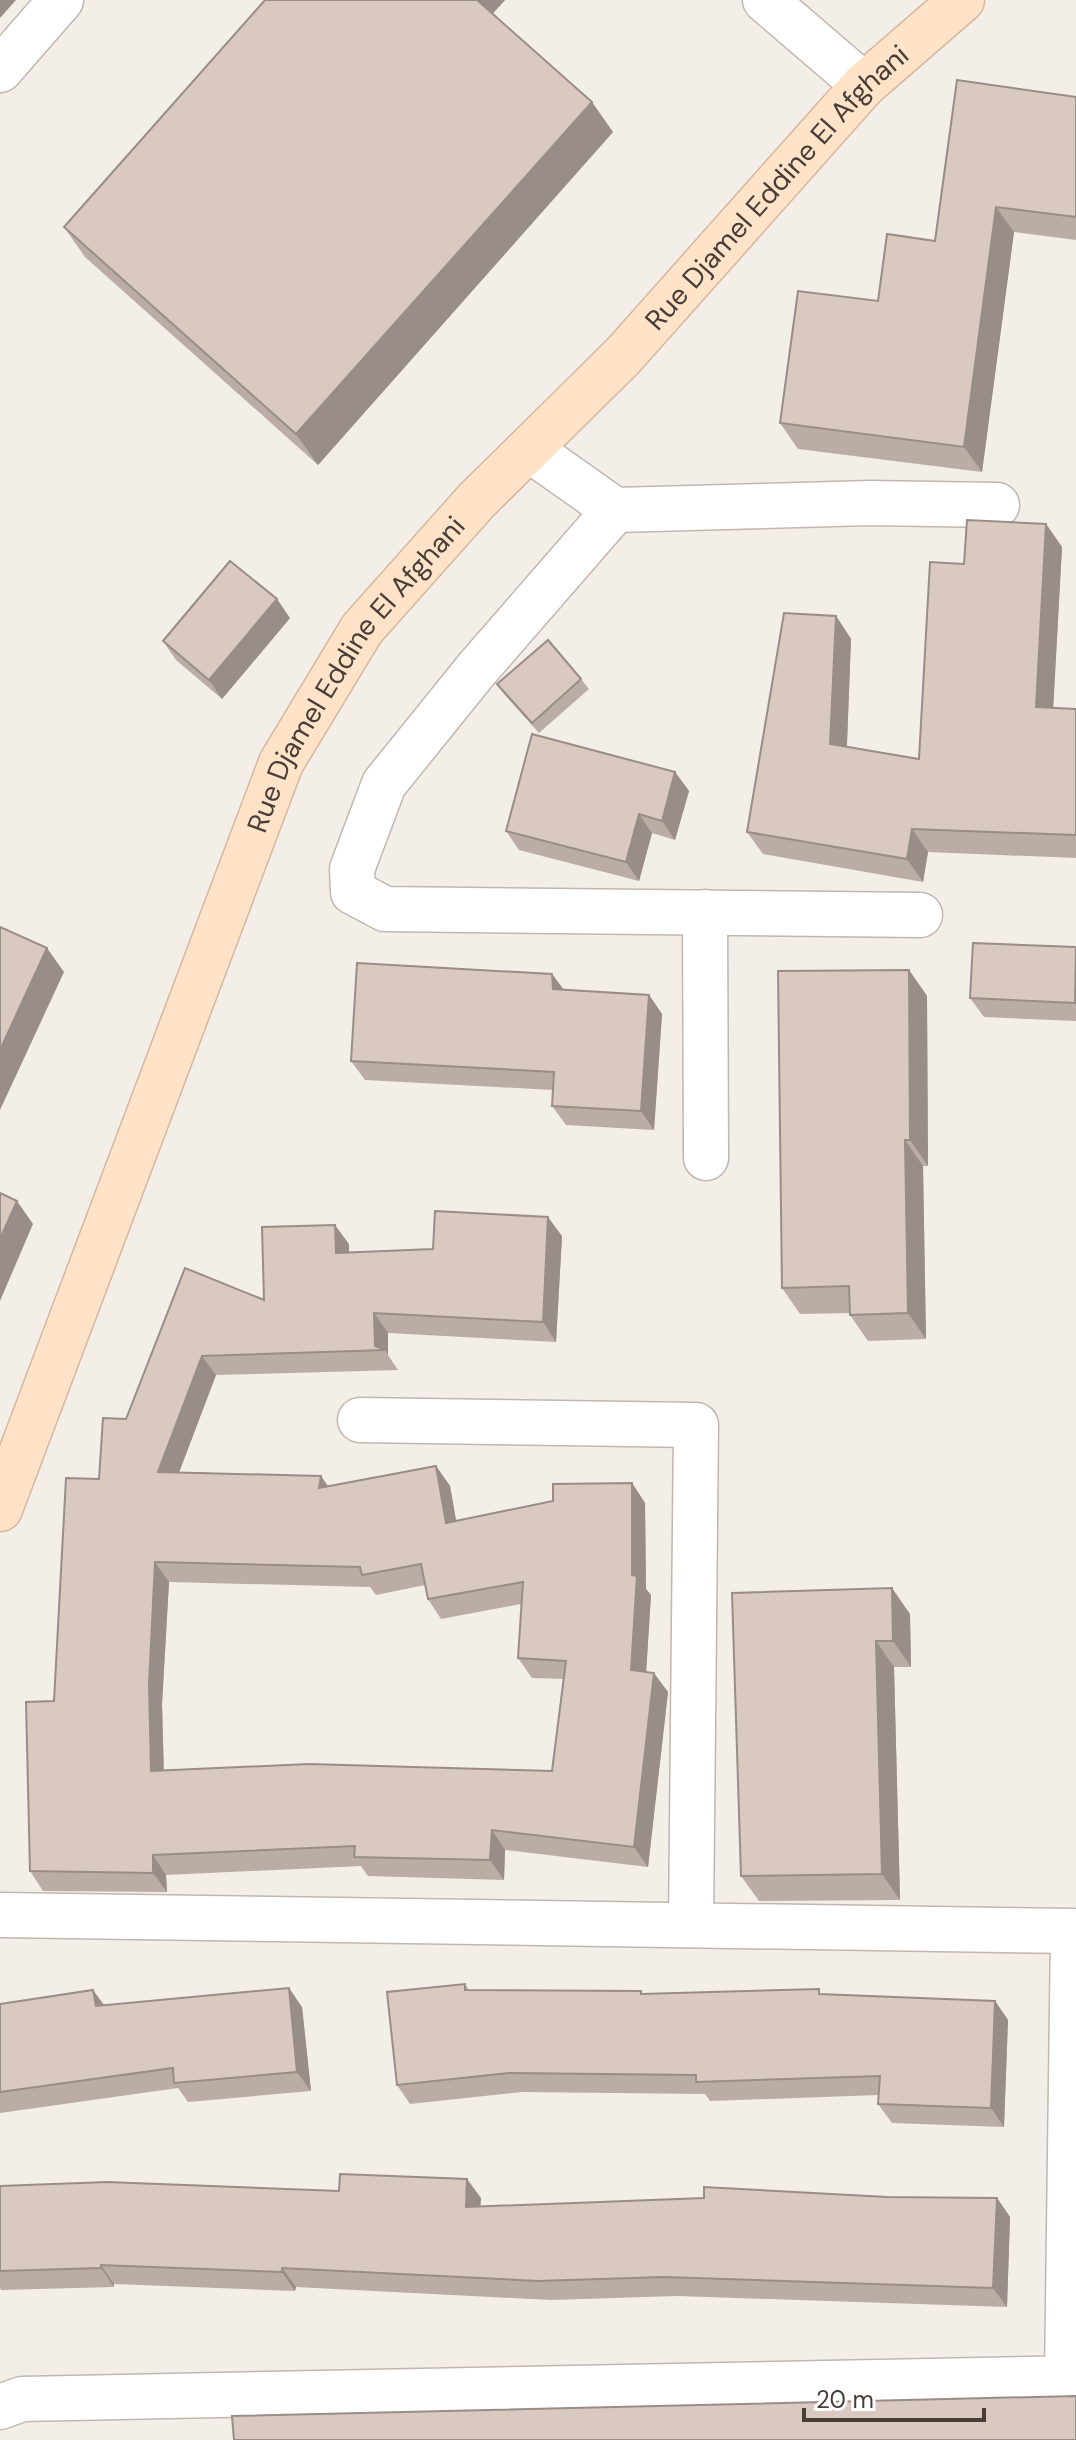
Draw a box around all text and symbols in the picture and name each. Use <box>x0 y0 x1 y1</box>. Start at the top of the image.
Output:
street label: Rue Djamel Eddine El Afghani <box>636 36 916 338</box>
street label: Rue Djamel Eddine El Afghani <box>238 508 473 837</box>
scale bar <box>804 2372 984 2422</box>
text: 20 m <box>816 2384 874 2415</box>

